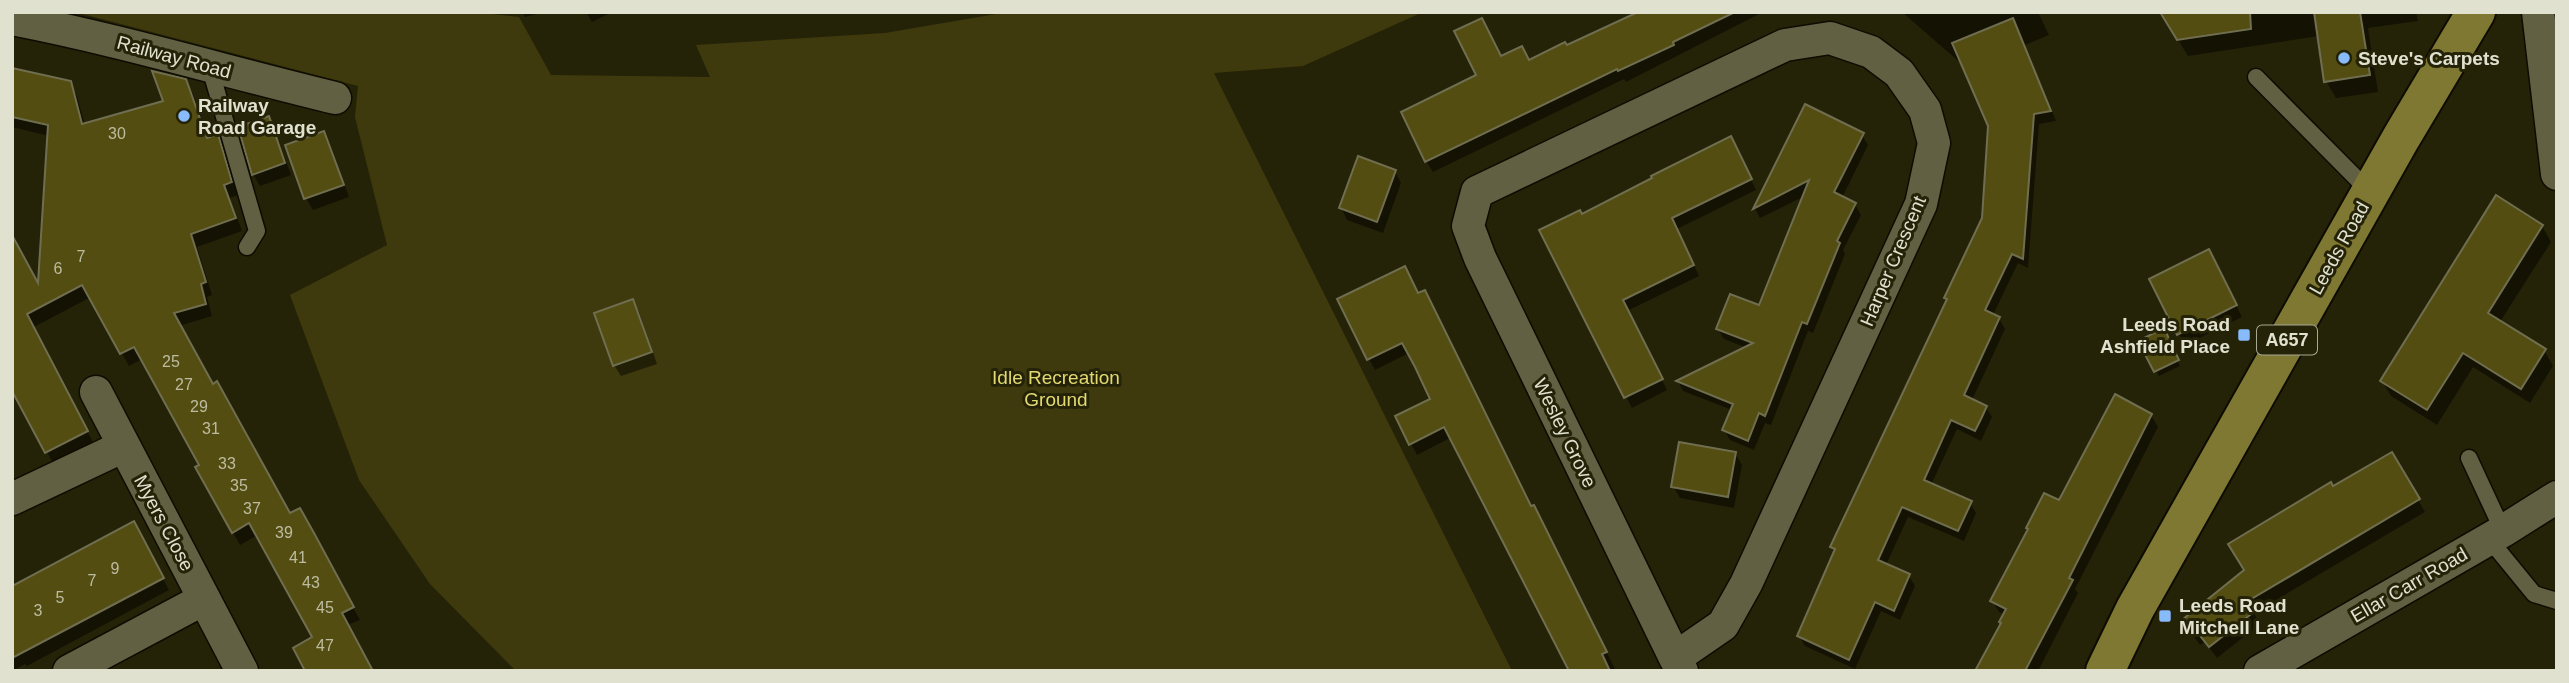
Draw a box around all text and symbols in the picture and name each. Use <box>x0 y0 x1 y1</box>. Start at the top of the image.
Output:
street label: Railway Road <box>115 32 233 82</box>
place label: Steve's Carpets <box>2358 48 2500 69</box>
marker: Steve's Carpets <box>2336 50 2352 66</box>
place label: Railway Road Garage <box>198 95 316 138</box>
marker: Railway Road Garage <box>176 108 192 124</box>
house number: 30 <box>108 125 126 142</box>
street label: Harper Crescent <box>1856 192 1930 329</box>
street label: Leeds Road <box>2305 198 2373 298</box>
house number: 7 <box>77 248 86 265</box>
house number: 6 <box>54 260 63 277</box>
place label: Leeds Road Ashfield Place <box>2100 314 2230 357</box>
road number: A657 <box>2257 326 2317 354</box>
marker: Leeds Road Ashfield Place <box>2236 327 2252 343</box>
house number: 25 <box>162 353 180 370</box>
park label: Idle Recreation Ground <box>992 367 1120 410</box>
street label: Wesley Grove <box>1529 375 1601 491</box>
house number: 27 <box>175 376 193 393</box>
house number: 29 <box>190 398 208 415</box>
house number: 31 <box>202 420 220 437</box>
house number: 33 <box>218 455 236 472</box>
street label: Myers Close <box>130 471 198 575</box>
house number: 35 <box>230 477 248 494</box>
house number: 37 <box>243 500 261 517</box>
house number: 39 <box>275 524 293 541</box>
street label: Ellar Carr Road <box>2347 543 2471 627</box>
house number: 41 <box>289 549 307 566</box>
house number: 9 <box>111 560 120 577</box>
house number: 7 <box>88 572 97 589</box>
house number: 43 <box>302 574 320 591</box>
house number: 5 <box>56 589 65 606</box>
place label: Leeds Road Mitchell Lane <box>2179 595 2299 638</box>
house number: 45 <box>316 599 334 616</box>
house number: 3 <box>34 602 43 619</box>
marker: Leeds Road Mitchell Lane <box>2157 608 2173 624</box>
house number: 47 <box>316 637 334 654</box>

